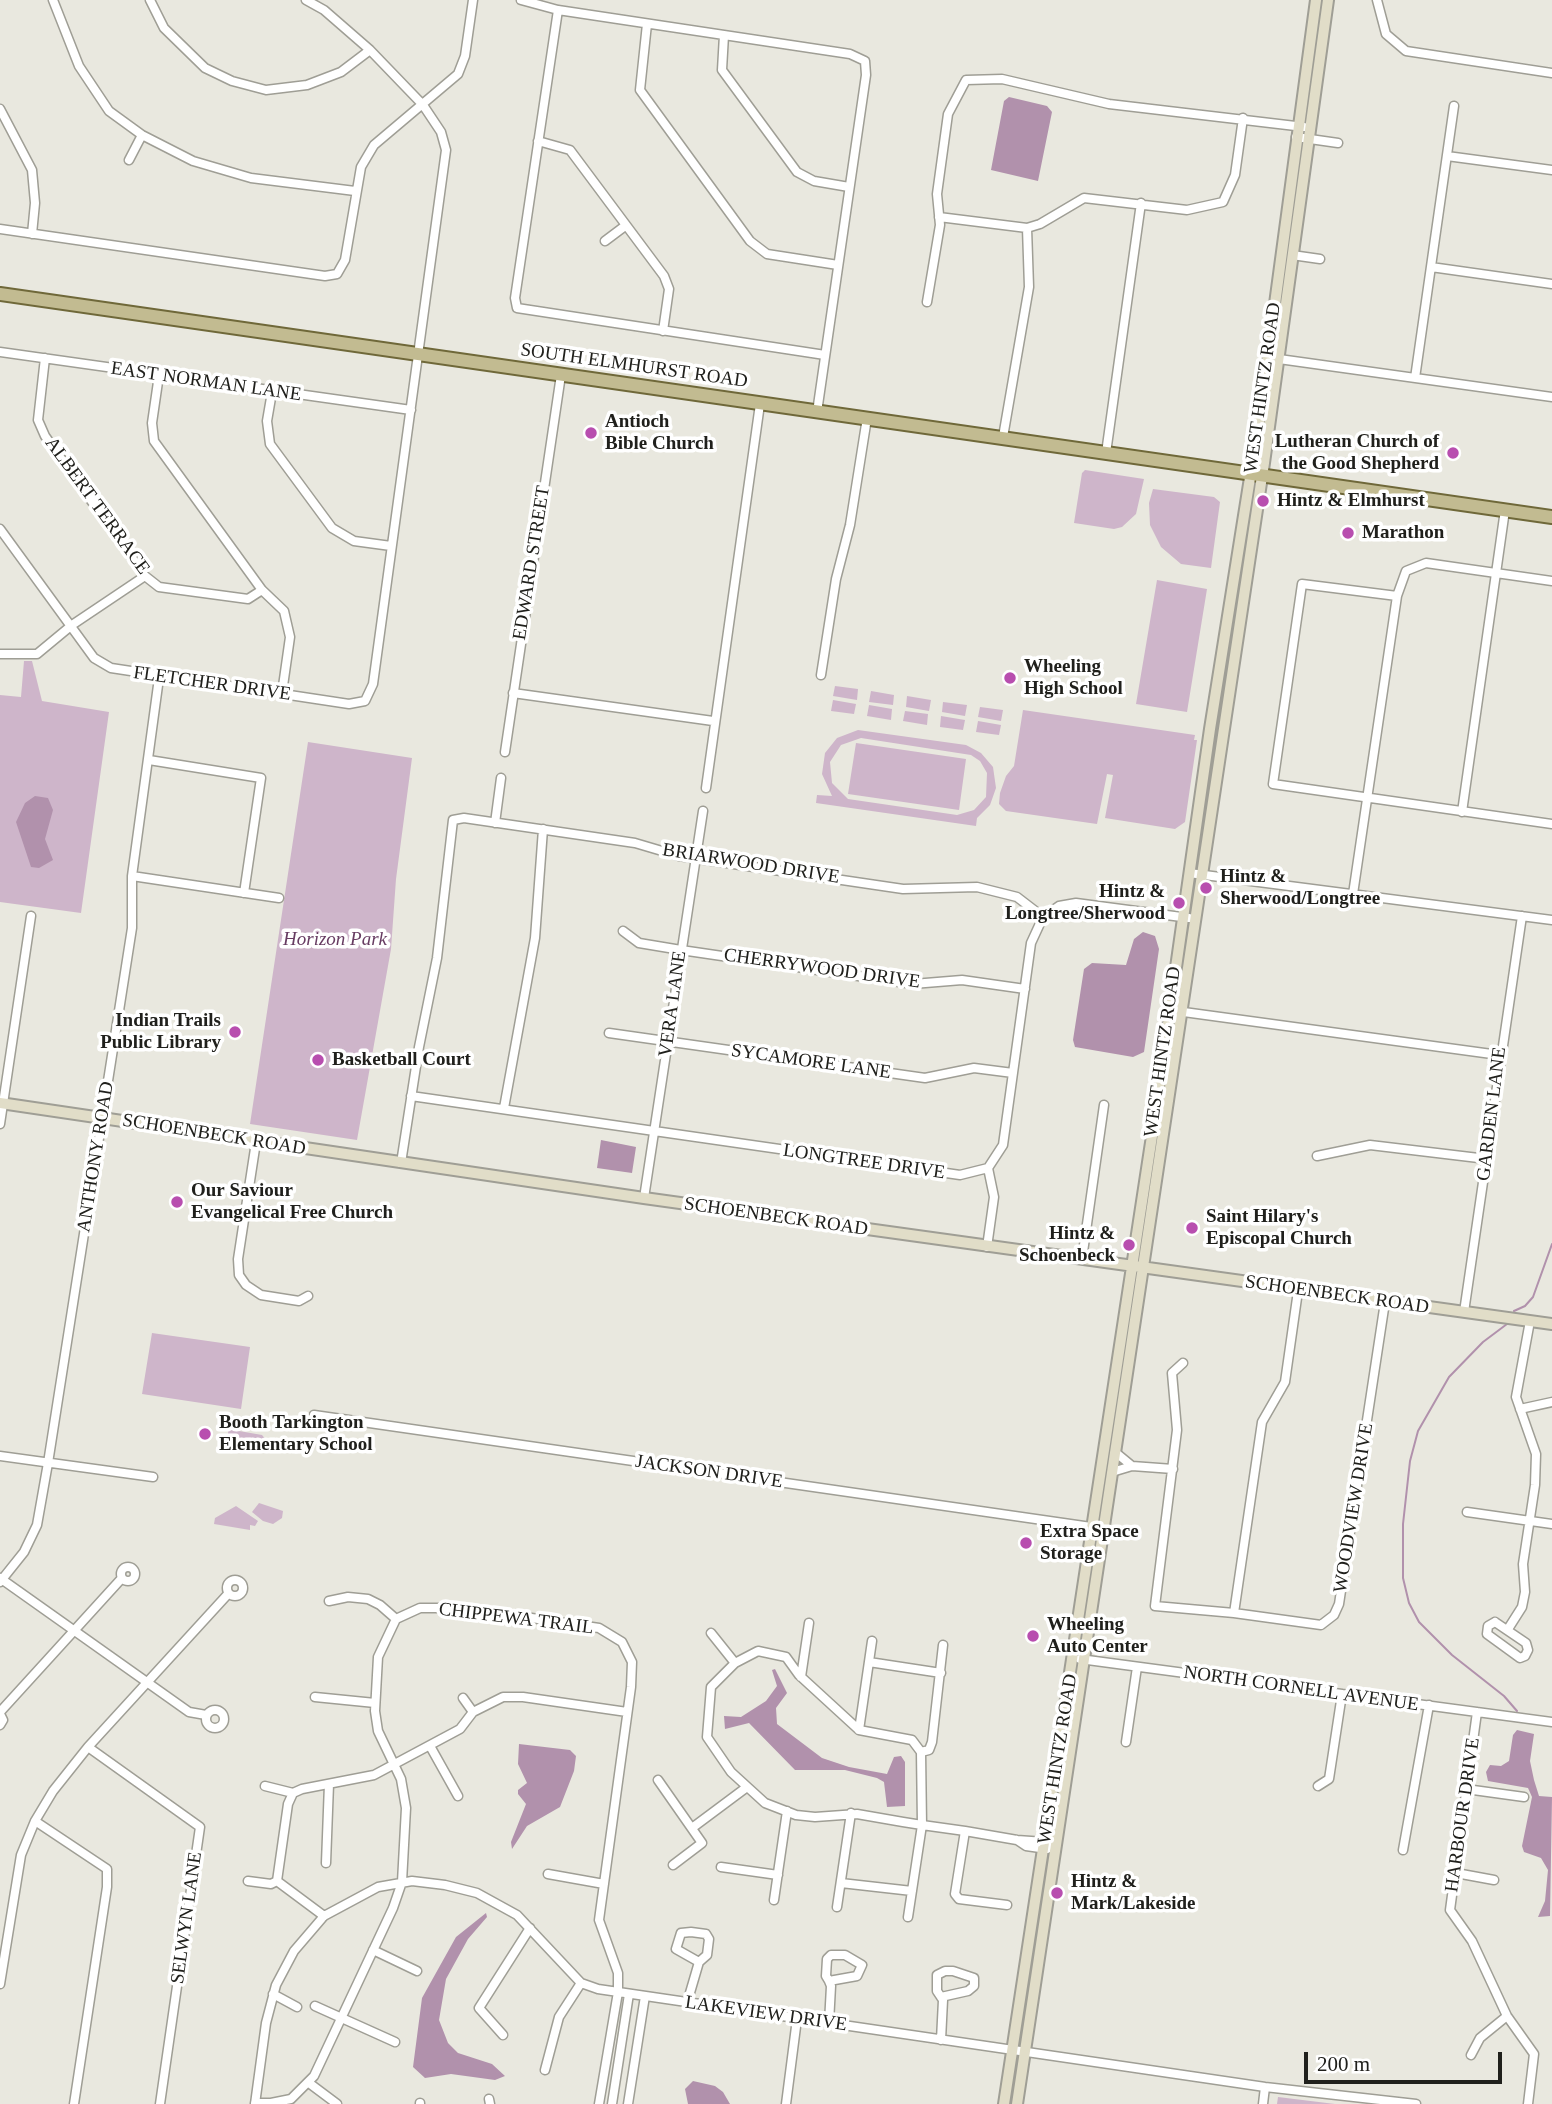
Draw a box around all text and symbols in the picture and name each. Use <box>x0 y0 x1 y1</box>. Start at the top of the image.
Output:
street label: WEST HINTZ ROAD <box>1240 301 1286 475</box>
street label: SOUTH ELMHURST ROAD <box>519 339 749 393</box>
street label: EAST NORMAN LANE <box>109 357 303 407</box>
place label: Antioch Bible Church <box>605 411 714 455</box>
marker: Antioch Bible Church <box>583 425 599 441</box>
place label: Lutheran Church of the Good Shepherd <box>1275 431 1439 475</box>
street label: ALBERT TERRACE <box>40 433 154 579</box>
marker: Lutheran Church of the Good Shepherd <box>1445 445 1461 461</box>
street label: EDWARD STREET <box>509 484 555 642</box>
place label: Hintz & Elmhurst <box>1277 490 1425 512</box>
marker: Hintz & Elmhurst <box>1255 493 1271 509</box>
place label: Marathon <box>1362 522 1444 544</box>
marker: Marathon <box>1340 525 1356 541</box>
place label: Wheeling High School <box>1024 656 1123 700</box>
street label: FLETCHER DRIVE <box>132 662 292 706</box>
marker: Wheeling High School <box>1002 670 1018 686</box>
street label: BRIARWOOD DRIVE <box>661 839 841 889</box>
place label: Hintz & Sherwood/Longtree <box>1220 866 1380 910</box>
marker: Hintz & Sherwood/Longtree <box>1198 880 1214 896</box>
place label: Hintz & Longtree/Sherwood <box>1005 881 1165 925</box>
marker: Hintz & Longtree/Sherwood <box>1171 895 1187 911</box>
park label: Horizon Park <box>283 929 387 951</box>
street label: CHERRYWOOD DRIVE <box>722 944 922 994</box>
street label: VERA LANE <box>654 949 692 1059</box>
street label: WEST HINTZ ROAD <box>1140 965 1186 1139</box>
place label: Indian Trails Public Library <box>100 1010 221 1054</box>
marker: Indian Trails Public Library <box>227 1024 243 1040</box>
street label: SYCAMORE LANE <box>730 1040 892 1084</box>
street label: GARDEN LANE <box>1472 1046 1512 1182</box>
place label: Basketball Court <box>332 1049 471 1071</box>
marker: Basketball Court <box>310 1052 326 1068</box>
street label: ANTHONY ROAD <box>73 1080 119 1234</box>
street label: SCHOENBECK ROAD <box>121 1109 307 1161</box>
street label: LONGTREE DRIVE <box>782 1139 946 1185</box>
place label: Our Saviour Evangelical Free Church <box>191 1180 393 1224</box>
street label: SCHOENBECK ROAD <box>683 1193 869 1241</box>
marker: Our Saviour Evangelical Free Church <box>169 1194 185 1210</box>
place label: Saint Hilary's Episcopal Church <box>1206 1206 1352 1250</box>
marker: Saint Hilary's Episcopal Church <box>1184 1220 1200 1236</box>
place label: Hintz & Schoenbeck <box>1019 1223 1115 1267</box>
marker: Hintz & Schoenbeck <box>1121 1237 1137 1253</box>
street label: SCHOENBECK ROAD <box>1244 1271 1430 1319</box>
place label: Booth Tarkington Elementary School <box>219 1412 373 1456</box>
street label: WOODVIEW DRIVE <box>1329 1422 1379 1594</box>
marker: Booth Tarkington Elementary School <box>197 1426 213 1442</box>
street label: JACKSON DRIVE <box>634 1450 784 1494</box>
place label: Extra Space Storage <box>1040 1521 1139 1565</box>
marker: Extra Space Storage <box>1018 1535 1034 1551</box>
street label: CHIPPEWA TRAIL <box>437 1598 595 1640</box>
place label: Wheeling Auto Center <box>1047 1614 1148 1658</box>
marker: Wheeling Auto Center <box>1025 1628 1041 1644</box>
street label: NORTH CORNELL AVENUE <box>1182 1661 1420 1717</box>
street label: WEST HINTZ ROAD <box>1033 1672 1083 1846</box>
street label: HARBOUR DRIVE <box>1441 1736 1485 1894</box>
street label: SELWYN LANE <box>166 1850 208 1986</box>
place label: Hintz & Mark/Lakeside <box>1071 1871 1196 1915</box>
marker: Hintz & Mark/Lakeside <box>1049 1885 1065 1901</box>
street label: LAKEVIEW DRIVE <box>684 1991 848 2037</box>
scale bar <box>1307 2038 1505 2082</box>
text: 200 m <box>1317 2052 1370 2076</box>

